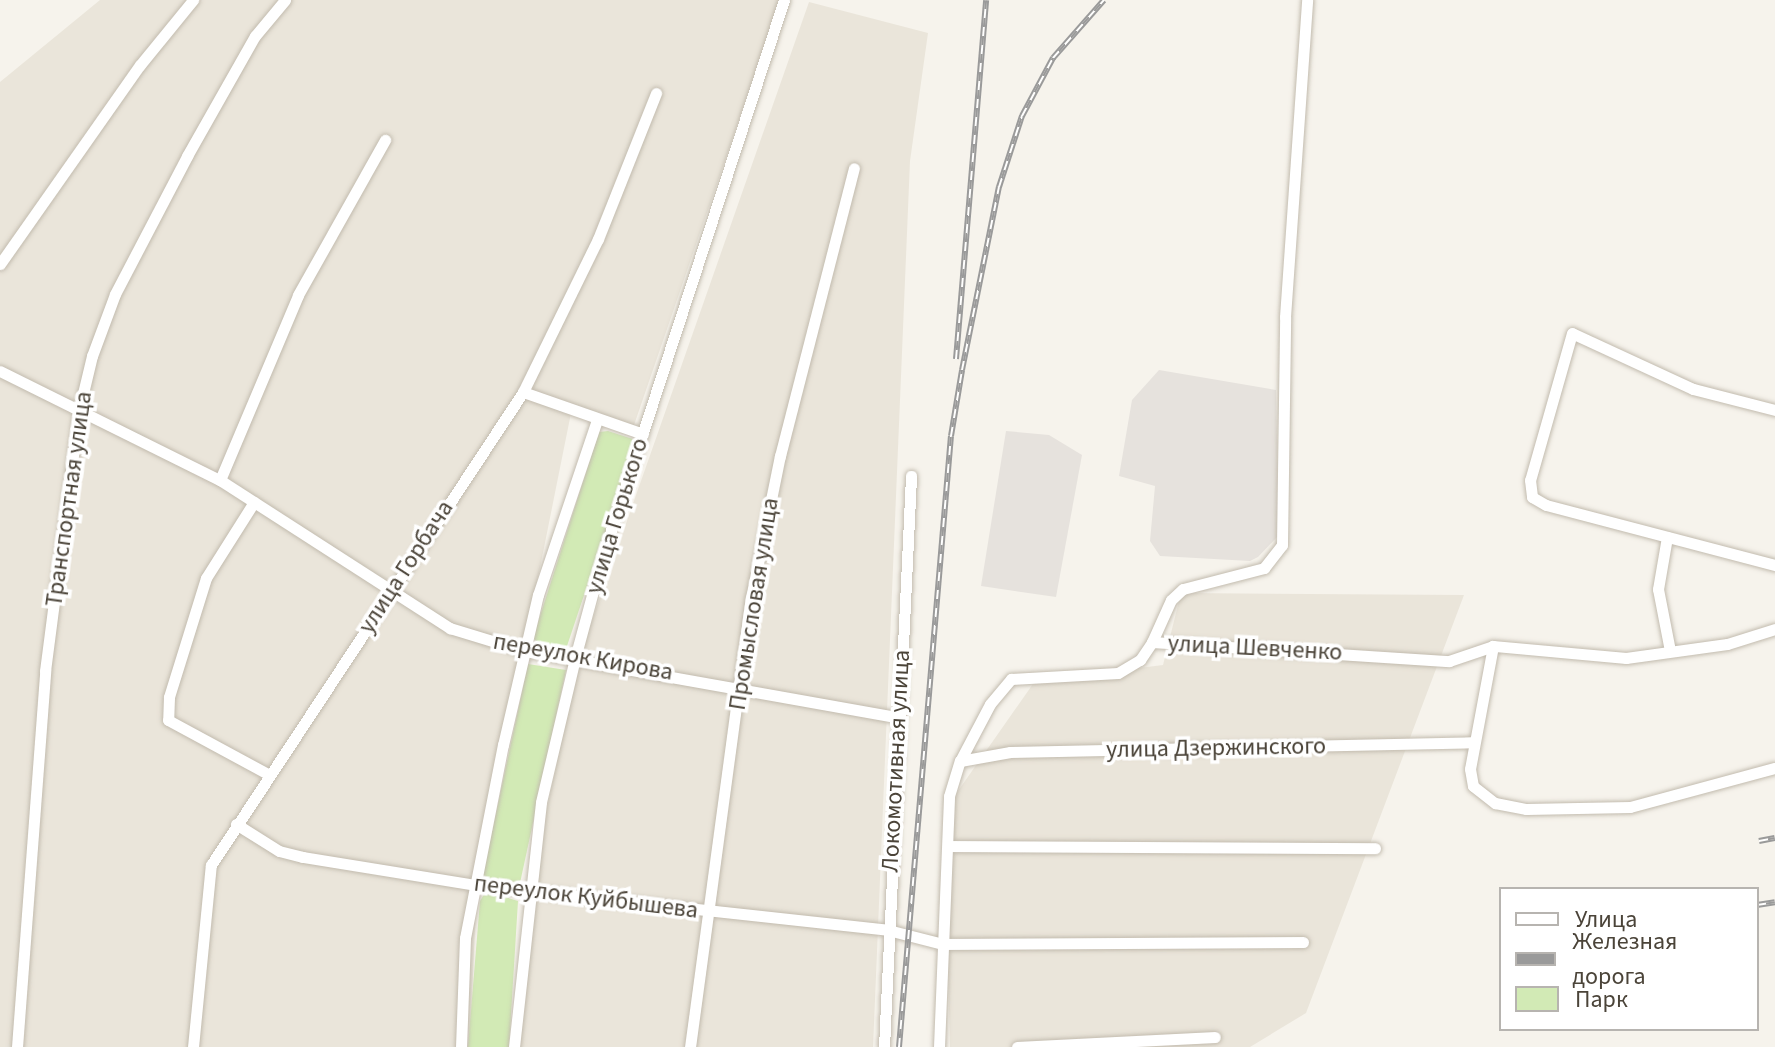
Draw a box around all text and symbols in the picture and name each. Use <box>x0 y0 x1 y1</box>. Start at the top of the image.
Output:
street label: Транспортная улица <box>40 389 98 609</box>
street label: улица Горького <box>580 435 654 597</box>
street label: улица Горбача <box>352 495 460 639</box>
street label: Промысловая улица <box>723 496 785 712</box>
street label: переулок Кирова <box>491 627 675 687</box>
street label: улица Шевченко <box>1167 629 1343 667</box>
street label: Локомотивная улица <box>876 649 916 873</box>
street label: улица Дзержинского <box>1106 732 1326 764</box>
street label: переулок Куйбышева <box>472 869 700 925</box>
legend <box>1499 887 1759 1031</box>
text: Улица <box>1575 902 1637 937</box>
text: Железная дорога <box>1572 924 1677 994</box>
text: Парк <box>1575 982 1628 1017</box>

